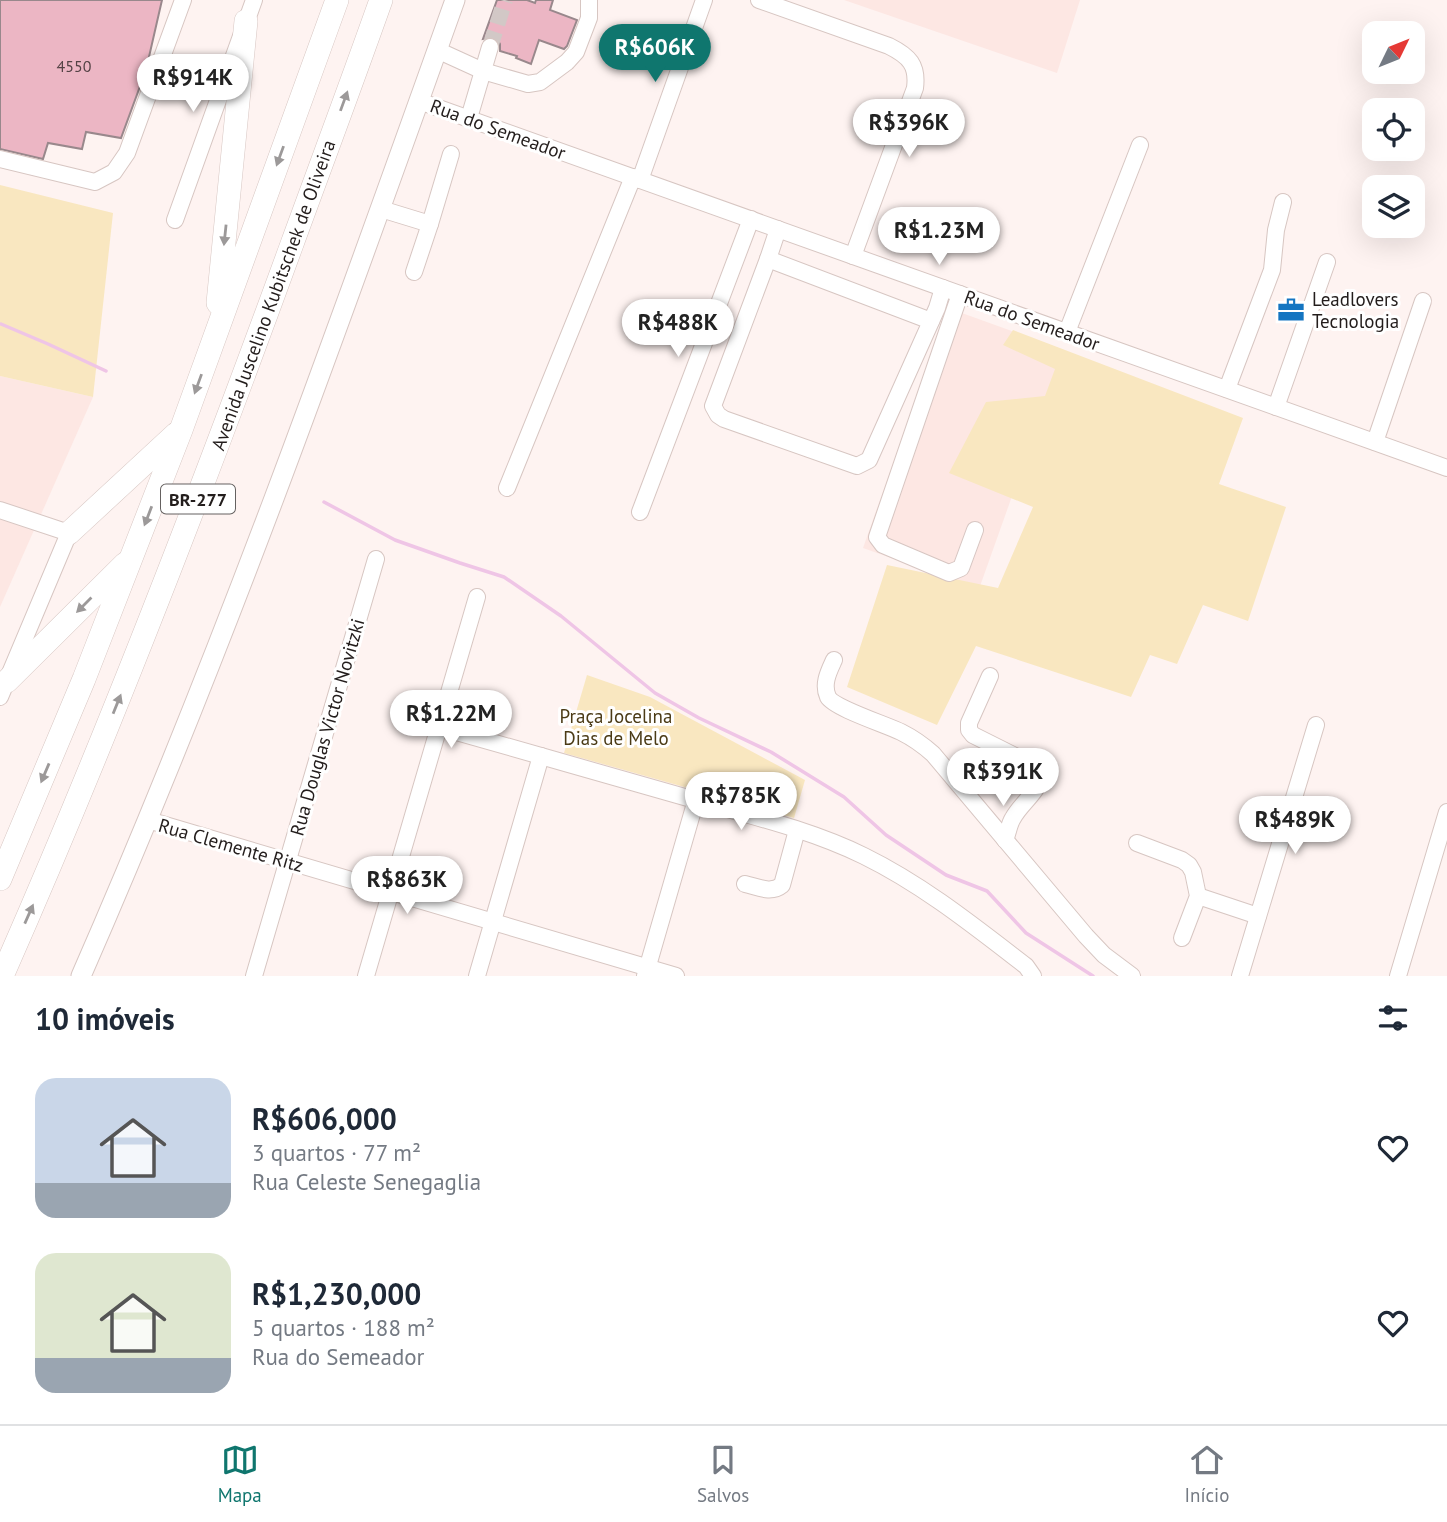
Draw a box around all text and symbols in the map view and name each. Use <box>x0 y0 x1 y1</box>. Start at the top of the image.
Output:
north arrow <box>1362 21 1424 84</box>
map controls <box>1362 21 1425 238</box>
pin: R$606K <box>598 24 712 84</box>
text: R$606K <box>615 32 695 61</box>
pin: R$914K <box>136 54 250 114</box>
house number: 4550 <box>57 56 92 76</box>
text: R$914K <box>153 62 233 91</box>
one-way arrow <box>339 91 350 112</box>
street label: Rua do Semeador <box>427 93 570 165</box>
button: locate <box>1362 98 1425 161</box>
pin: R$396K <box>852 100 966 159</box>
text: R$396K <box>869 107 949 136</box>
street label: Avenida Juscelino Kubitschek de Oliveira <box>206 137 340 453</box>
one-way arrow <box>275 146 286 167</box>
button: layers <box>1362 175 1425 238</box>
pin: R$1.23M <box>874 208 1004 267</box>
text: R$1.23M <box>894 215 984 244</box>
one-way arrow <box>219 224 230 246</box>
street label: Rua do Semeador <box>961 284 1104 356</box>
place label: Leadlovers Tecnologia <box>1312 287 1399 333</box>
office icon: Leadlovers Tecnologia <box>1276 295 1306 325</box>
pin: R$488K <box>621 300 735 359</box>
text: R$488K <box>638 307 718 336</box>
one-way arrow <box>192 373 203 394</box>
road number: BR-277 <box>161 485 235 514</box>
one-way arrow <box>142 506 153 527</box>
one-way arrow <box>76 596 93 612</box>
street label: Rua Douglas Victor Novitzki <box>284 616 370 838</box>
pin: R$1.22M <box>386 690 516 750</box>
one-way arrow <box>112 693 123 714</box>
text: R$1.22M <box>406 698 496 727</box>
park label: Praça Jocelina Dias de Melo <box>560 704 672 750</box>
pin: R$391K <box>946 748 1060 808</box>
text: R$391K <box>963 756 1043 785</box>
one-way arrow <box>40 763 51 784</box>
pin: R$785K <box>684 772 798 832</box>
text: R$785K <box>701 780 781 809</box>
pin: R$489K <box>1238 796 1352 856</box>
text: R$489K <box>1255 804 1335 833</box>
street label: Rua Clemente Ritz <box>156 813 306 877</box>
pin: R$863K <box>350 856 464 916</box>
text: R$863K <box>367 864 447 893</box>
one-way arrow <box>24 903 35 924</box>
text: 10 imóveis <box>35 999 175 1038</box>
icon: filters <box>1374 999 1412 1037</box>
text: R$606,000 <box>252 1099 397 1138</box>
icon: home <box>91 1106 175 1190</box>
icon: heart <box>1374 1129 1412 1167</box>
text: 3 quartos · 77 m² <box>252 1138 421 1167</box>
text: Rua Celeste Senegaglia <box>252 1167 481 1196</box>
text: R$1,230,000 <box>252 1274 421 1313</box>
icon: home <box>91 1281 175 1365</box>
icon: heart <box>1374 1304 1412 1342</box>
text: 5 quartos · 188 m² <box>252 1313 435 1342</box>
text: Rua do Semeador <box>252 1342 424 1371</box>
tab: Mapa <box>218 1441 262 1507</box>
tab: Salvos <box>697 1441 749 1507</box>
tab: Início <box>1184 1441 1229 1507</box>

